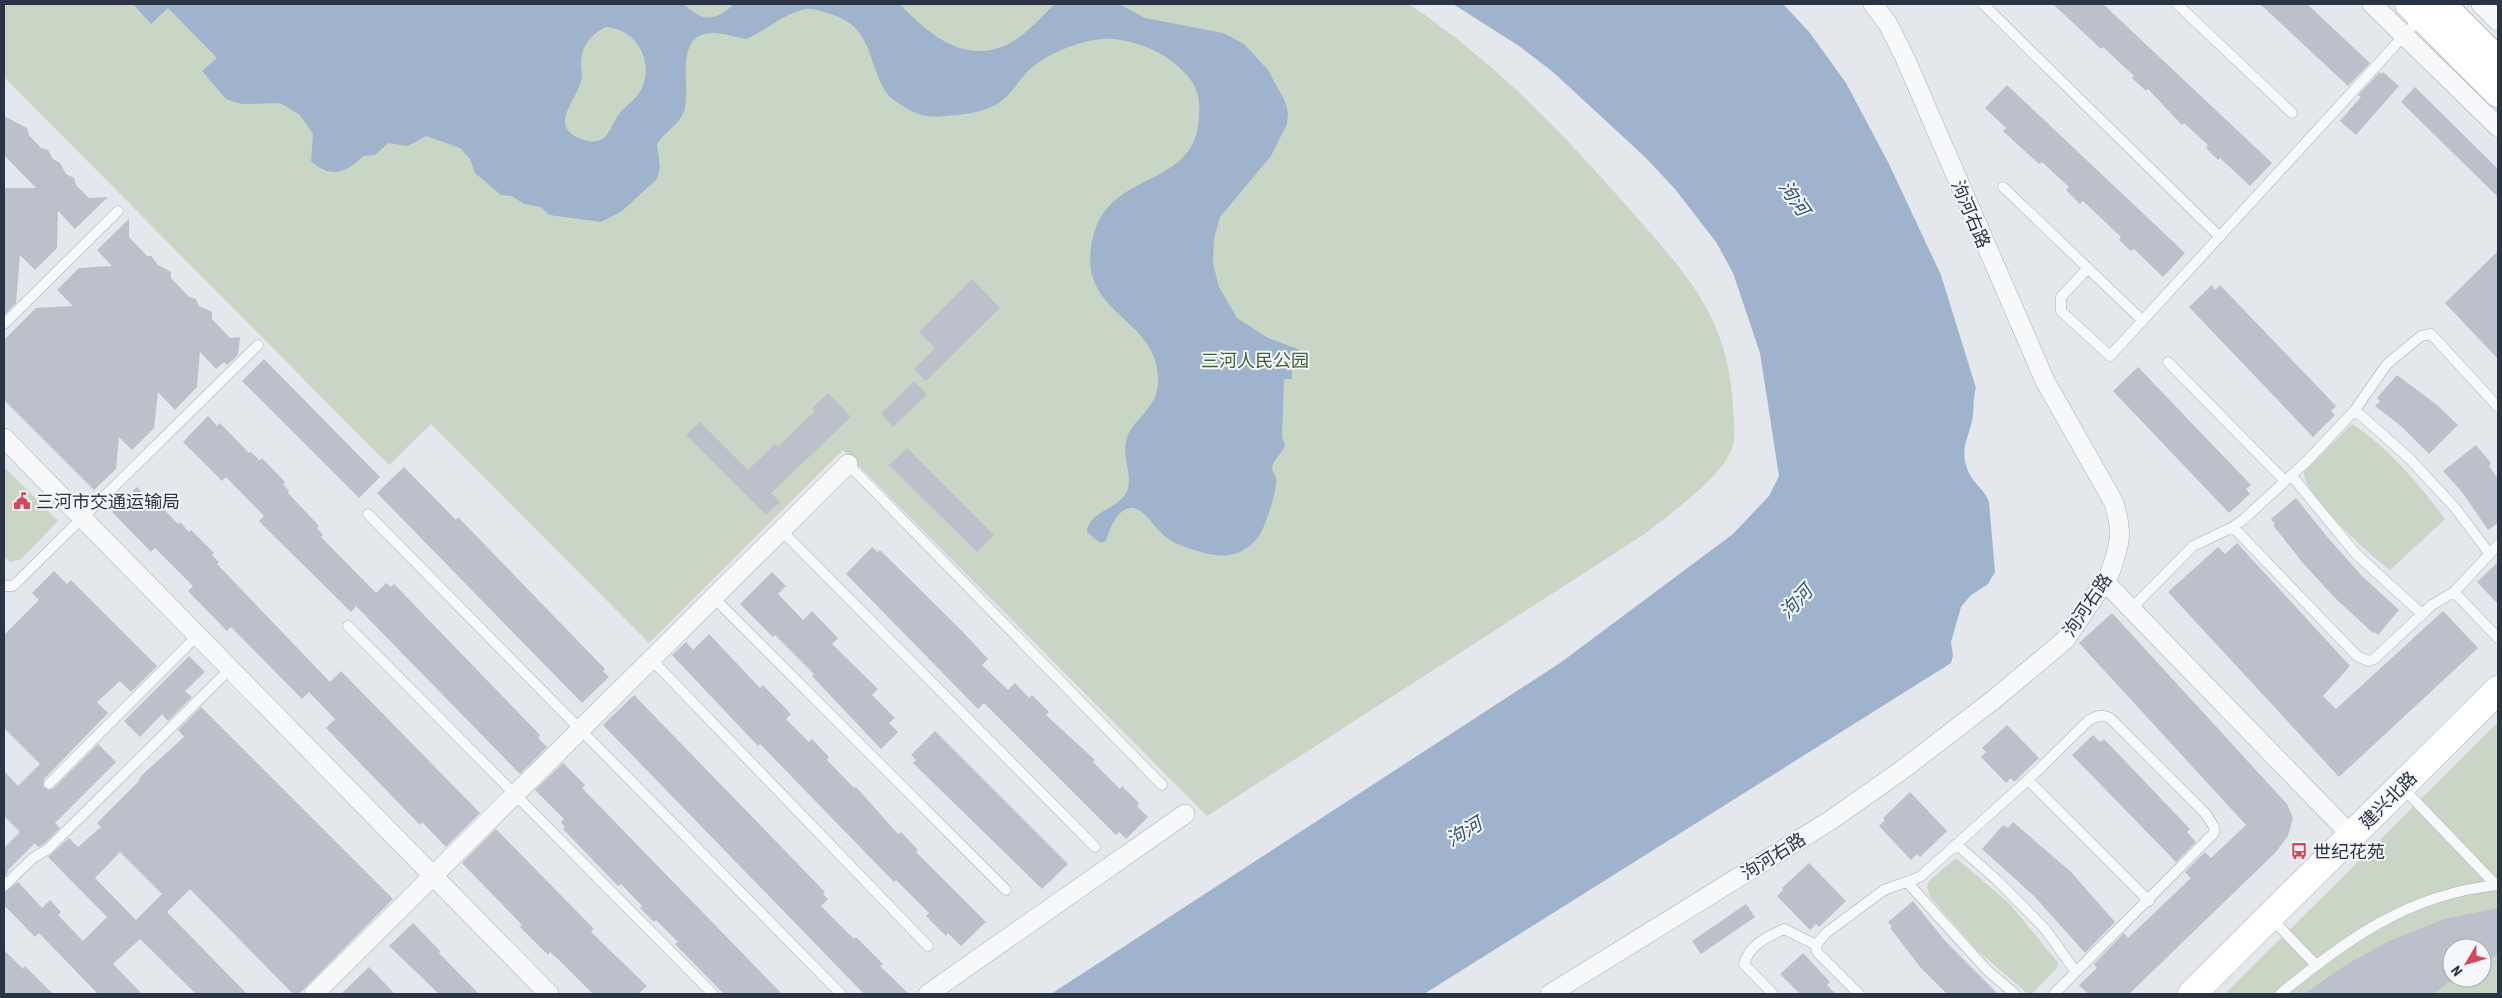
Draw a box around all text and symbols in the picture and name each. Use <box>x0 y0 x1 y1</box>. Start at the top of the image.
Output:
water label: 泃河 <box>1774 176 1817 223</box>
street label: 泃河右路 <box>1947 177 1995 251</box>
park label: 三河人民公园 <box>1201 350 1309 371</box>
public building icon: 三河市交通运输局 <box>12 491 32 511</box>
place label: 三河市交通运输局 <box>36 491 180 512</box>
street label: 泃河右路 <box>2058 569 2116 641</box>
water label: 泃河 <box>1775 577 1820 624</box>
street label: 建兴北路 <box>2355 767 2421 833</box>
water label: 泃河 <box>1442 810 1490 852</box>
street label: 泃河右路 <box>1737 828 1809 884</box>
bus stop icon: 世纪花苑 <box>2289 841 2309 861</box>
place label: 世纪花苑 <box>2313 841 2385 862</box>
north arrow <box>2442 938 2492 988</box>
text: N <box>2448 963 2466 979</box>

